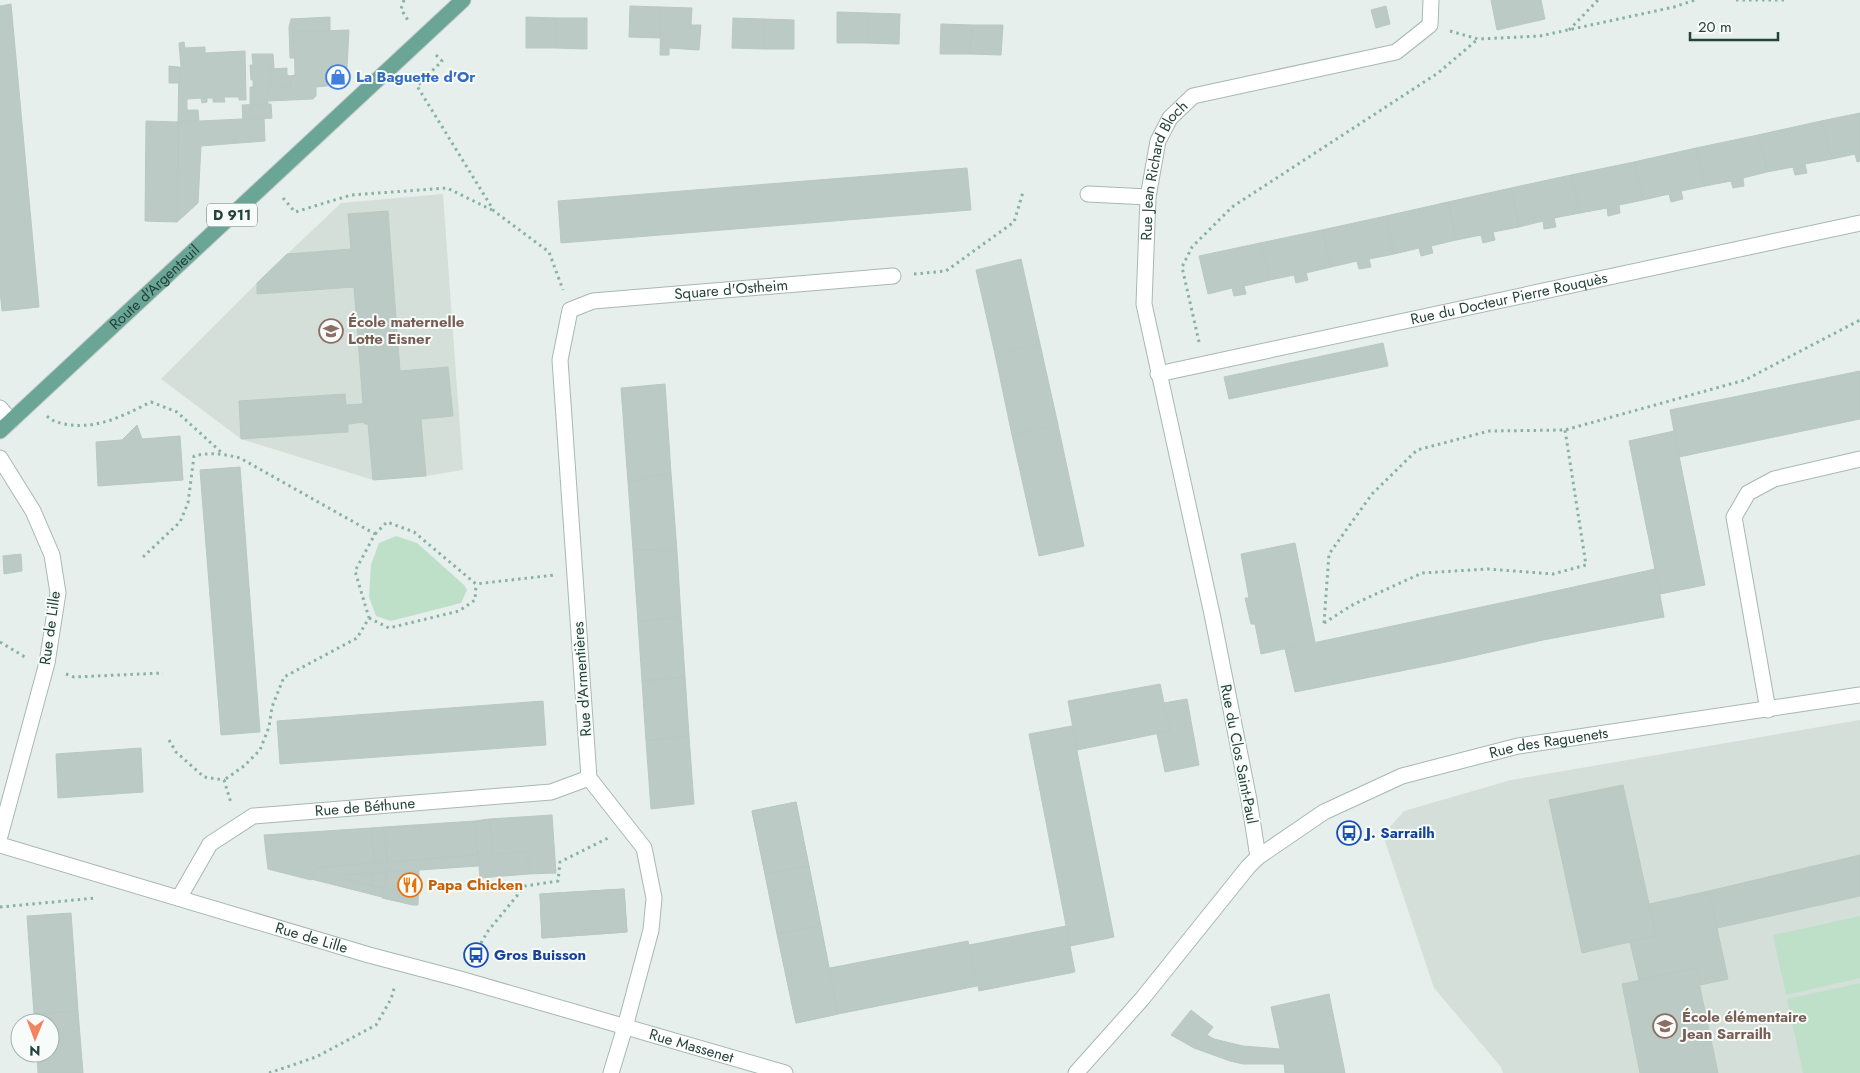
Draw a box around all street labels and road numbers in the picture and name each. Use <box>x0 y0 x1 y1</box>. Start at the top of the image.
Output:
street label: Rue Jean Richard Bloch <box>1135 95 1193 241</box>
road number: D 911 <box>207 204 257 226</box>
street label: Route d'Argenteuil <box>104 239 205 335</box>
street label: Rue du Docteur Pierre Rouquès <box>1408 267 1610 330</box>
street label: Square d'Ostheim <box>673 274 789 305</box>
street label: Rue de Lille <box>34 589 66 666</box>
street label: Rue d'Armentières <box>567 621 597 737</box>
street label: Rue du Clos Saint-Paul <box>1215 682 1263 826</box>
street label: Rue des Raguenets <box>1487 722 1610 764</box>
street label: Rue de Béthune <box>314 792 416 822</box>
street label: Rue de Lille <box>273 917 351 959</box>
street label: Rue Massenet <box>647 1023 737 1069</box>

